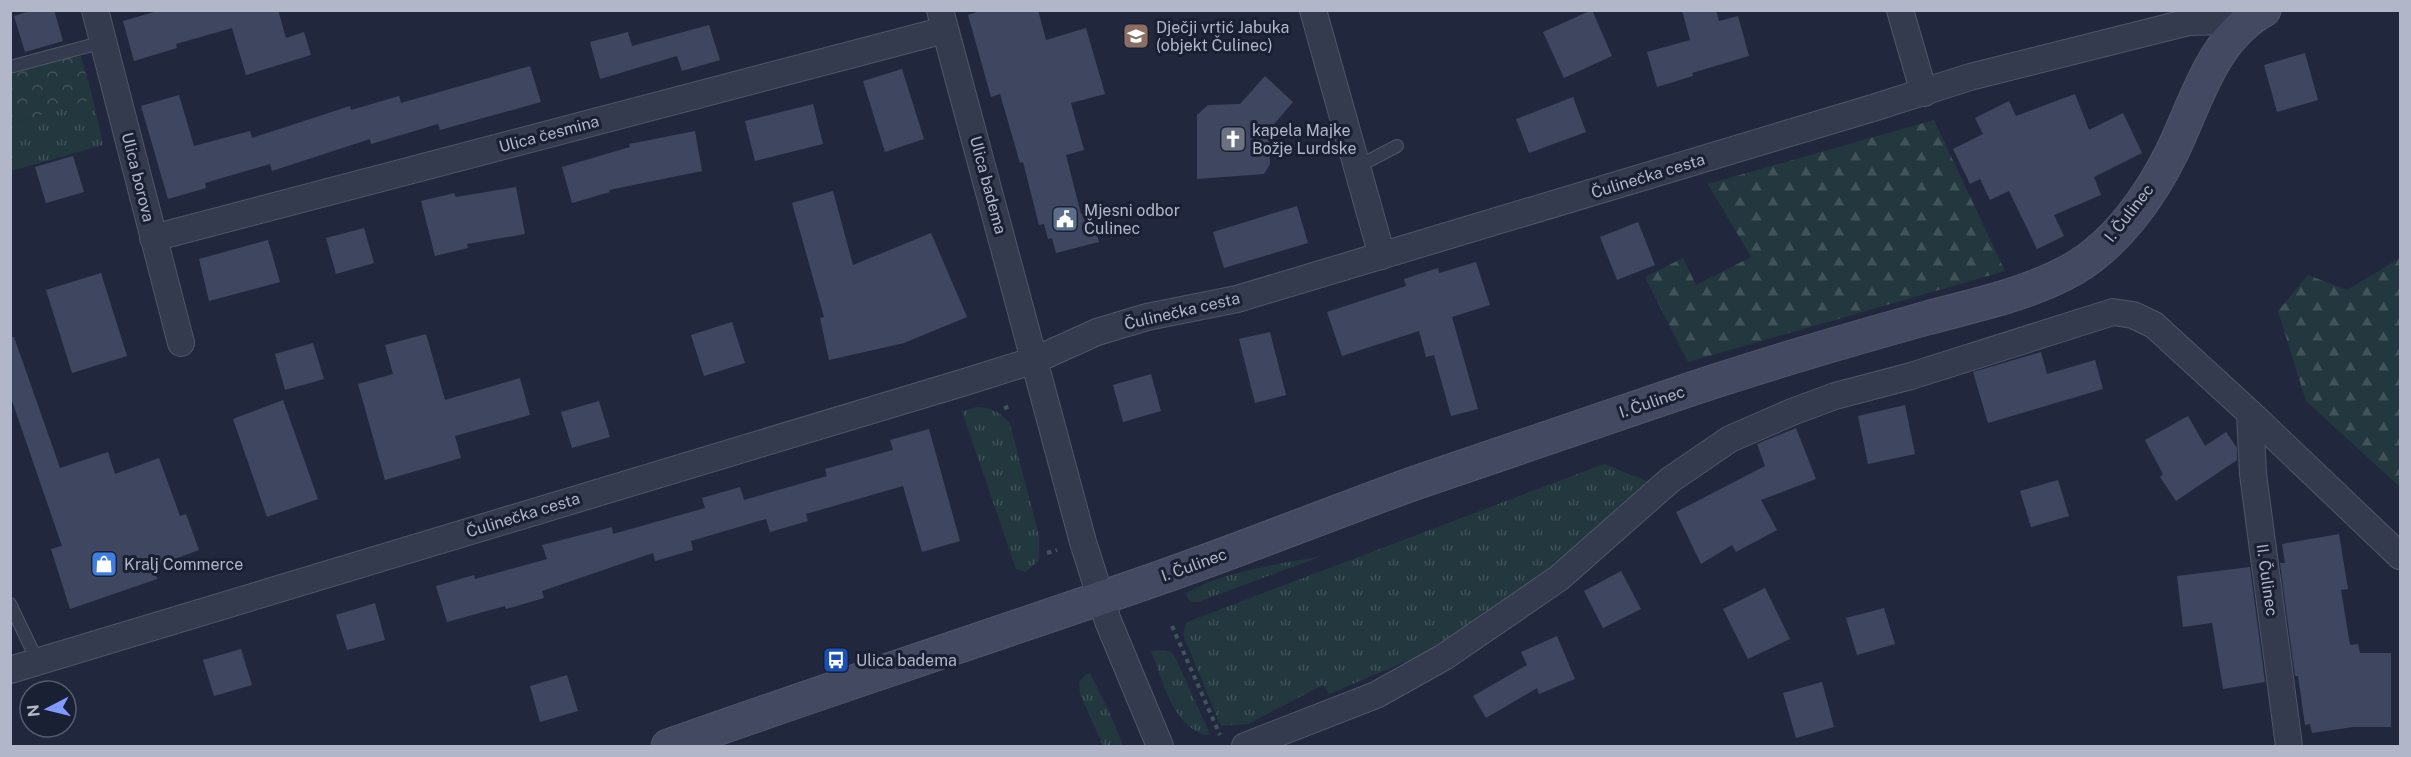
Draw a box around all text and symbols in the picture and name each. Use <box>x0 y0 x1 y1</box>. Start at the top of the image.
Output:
place label: Dječji vrtić Jabuka (objekt Čulinec) <box>1156 18 1289 55</box>
school or university icon: Dječji vrtić Jabuka (objekt Čulinec) <box>1121 21 1151 51</box>
street label: Ulica česmina <box>497 112 601 156</box>
place label: kapela Majke Božje Lurdske <box>1252 121 1356 158</box>
church icon: kapela Majke Božje Lurdske <box>1218 124 1248 154</box>
street label: Ulica borova <box>118 130 158 224</box>
street label: Ulica badema <box>966 134 1010 236</box>
street label: Čulinečka cesta <box>1588 149 1707 202</box>
street label: I. Čulinec <box>2100 180 2157 246</box>
place label: Mjesni odbor Čulinec <box>1084 201 1180 238</box>
public building icon: Mjesni odbor Čulinec <box>1050 204 1080 234</box>
street label: Čulinečka cesta <box>1122 287 1242 334</box>
street label: I. Čulinec <box>1616 381 1687 422</box>
street label: Čulinečka cesta <box>463 488 582 541</box>
street label: I. Čulinec <box>1158 543 1229 586</box>
street label: II. Čulinec <box>2253 543 2282 617</box>
shop icon: Kralj Commerce <box>89 549 119 579</box>
place label: Kralj Commerce <box>124 555 243 574</box>
bus stop icon: Ulica badema <box>821 645 851 675</box>
place label: Ulica badema <box>856 651 957 670</box>
north arrow <box>18 679 78 739</box>
text: N <box>23 703 44 718</box>

